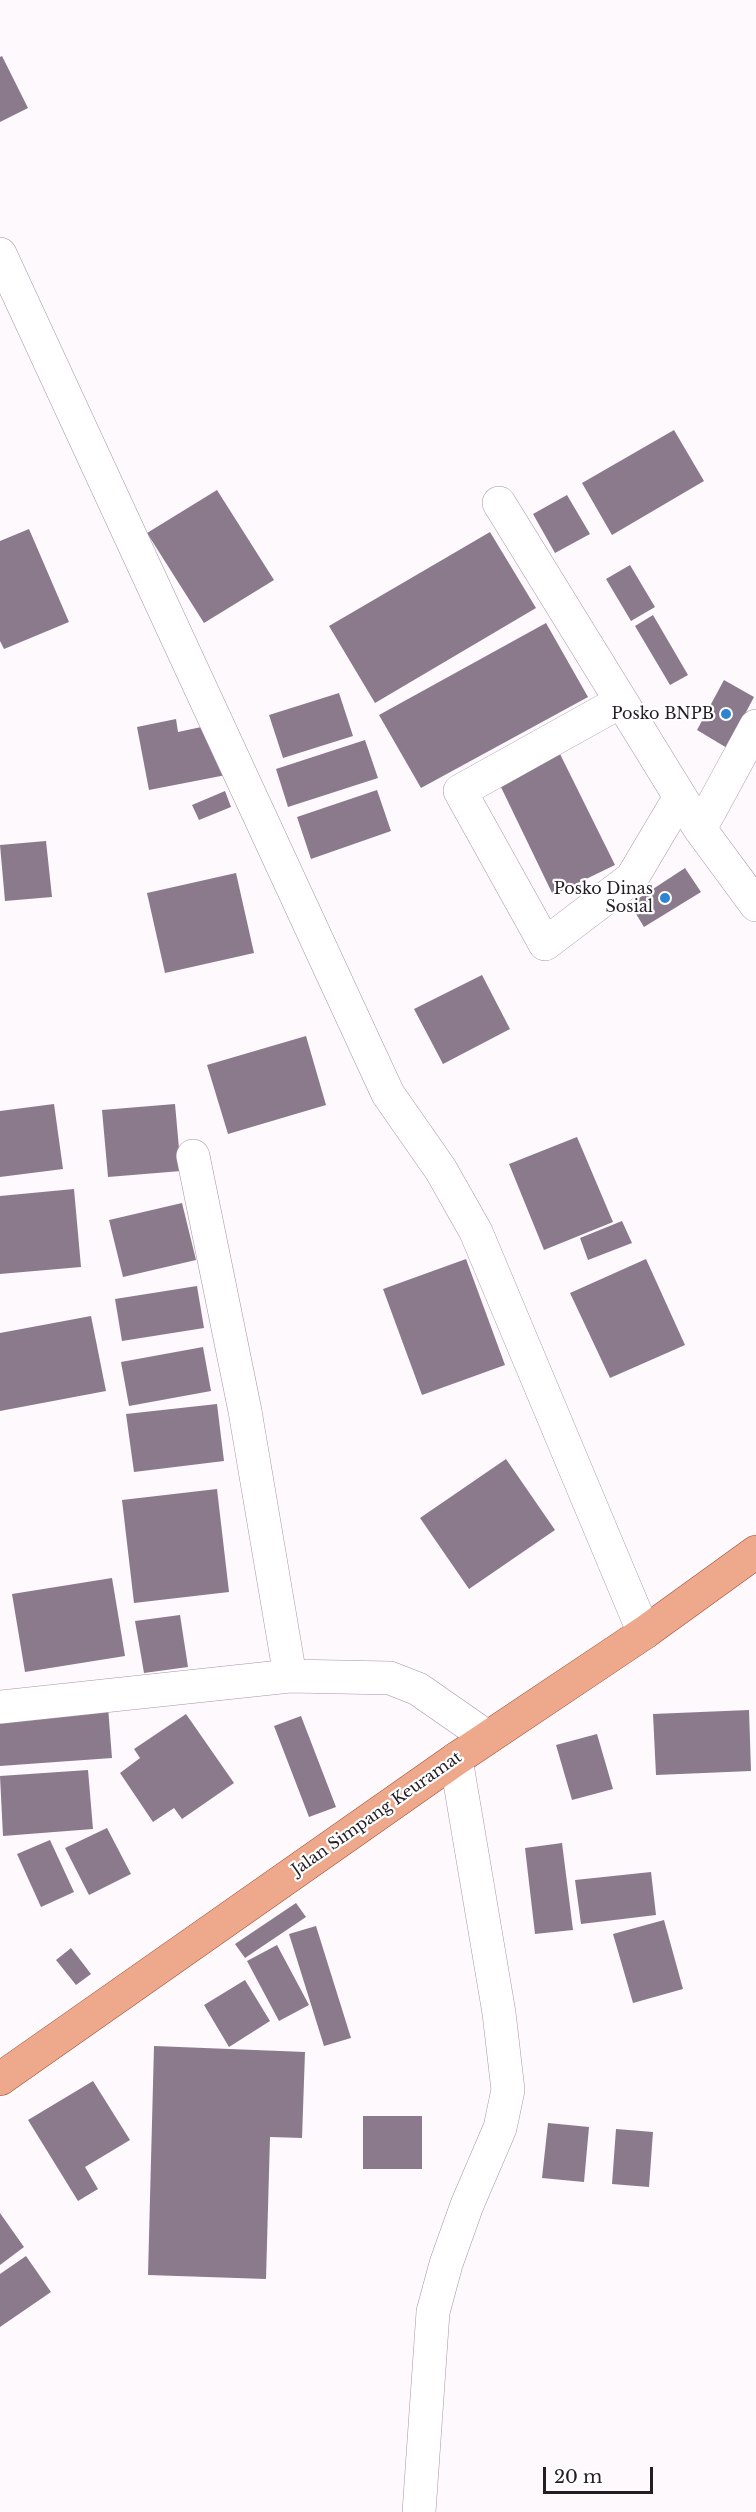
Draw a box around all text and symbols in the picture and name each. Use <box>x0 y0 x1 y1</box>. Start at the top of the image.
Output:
place label: Posko BNPB <box>612 704 714 724</box>
marker: Posko BNPB <box>719 707 733 721</box>
place label: Posko Dinas Sosial <box>554 879 653 917</box>
marker: Posko Dinas Sosial <box>658 891 672 905</box>
street label: Jalan Simpang Keuramat <box>288 1748 466 1880</box>
scale bar <box>546 2455 656 2493</box>
text: 20 m <box>554 2466 602 2488</box>

